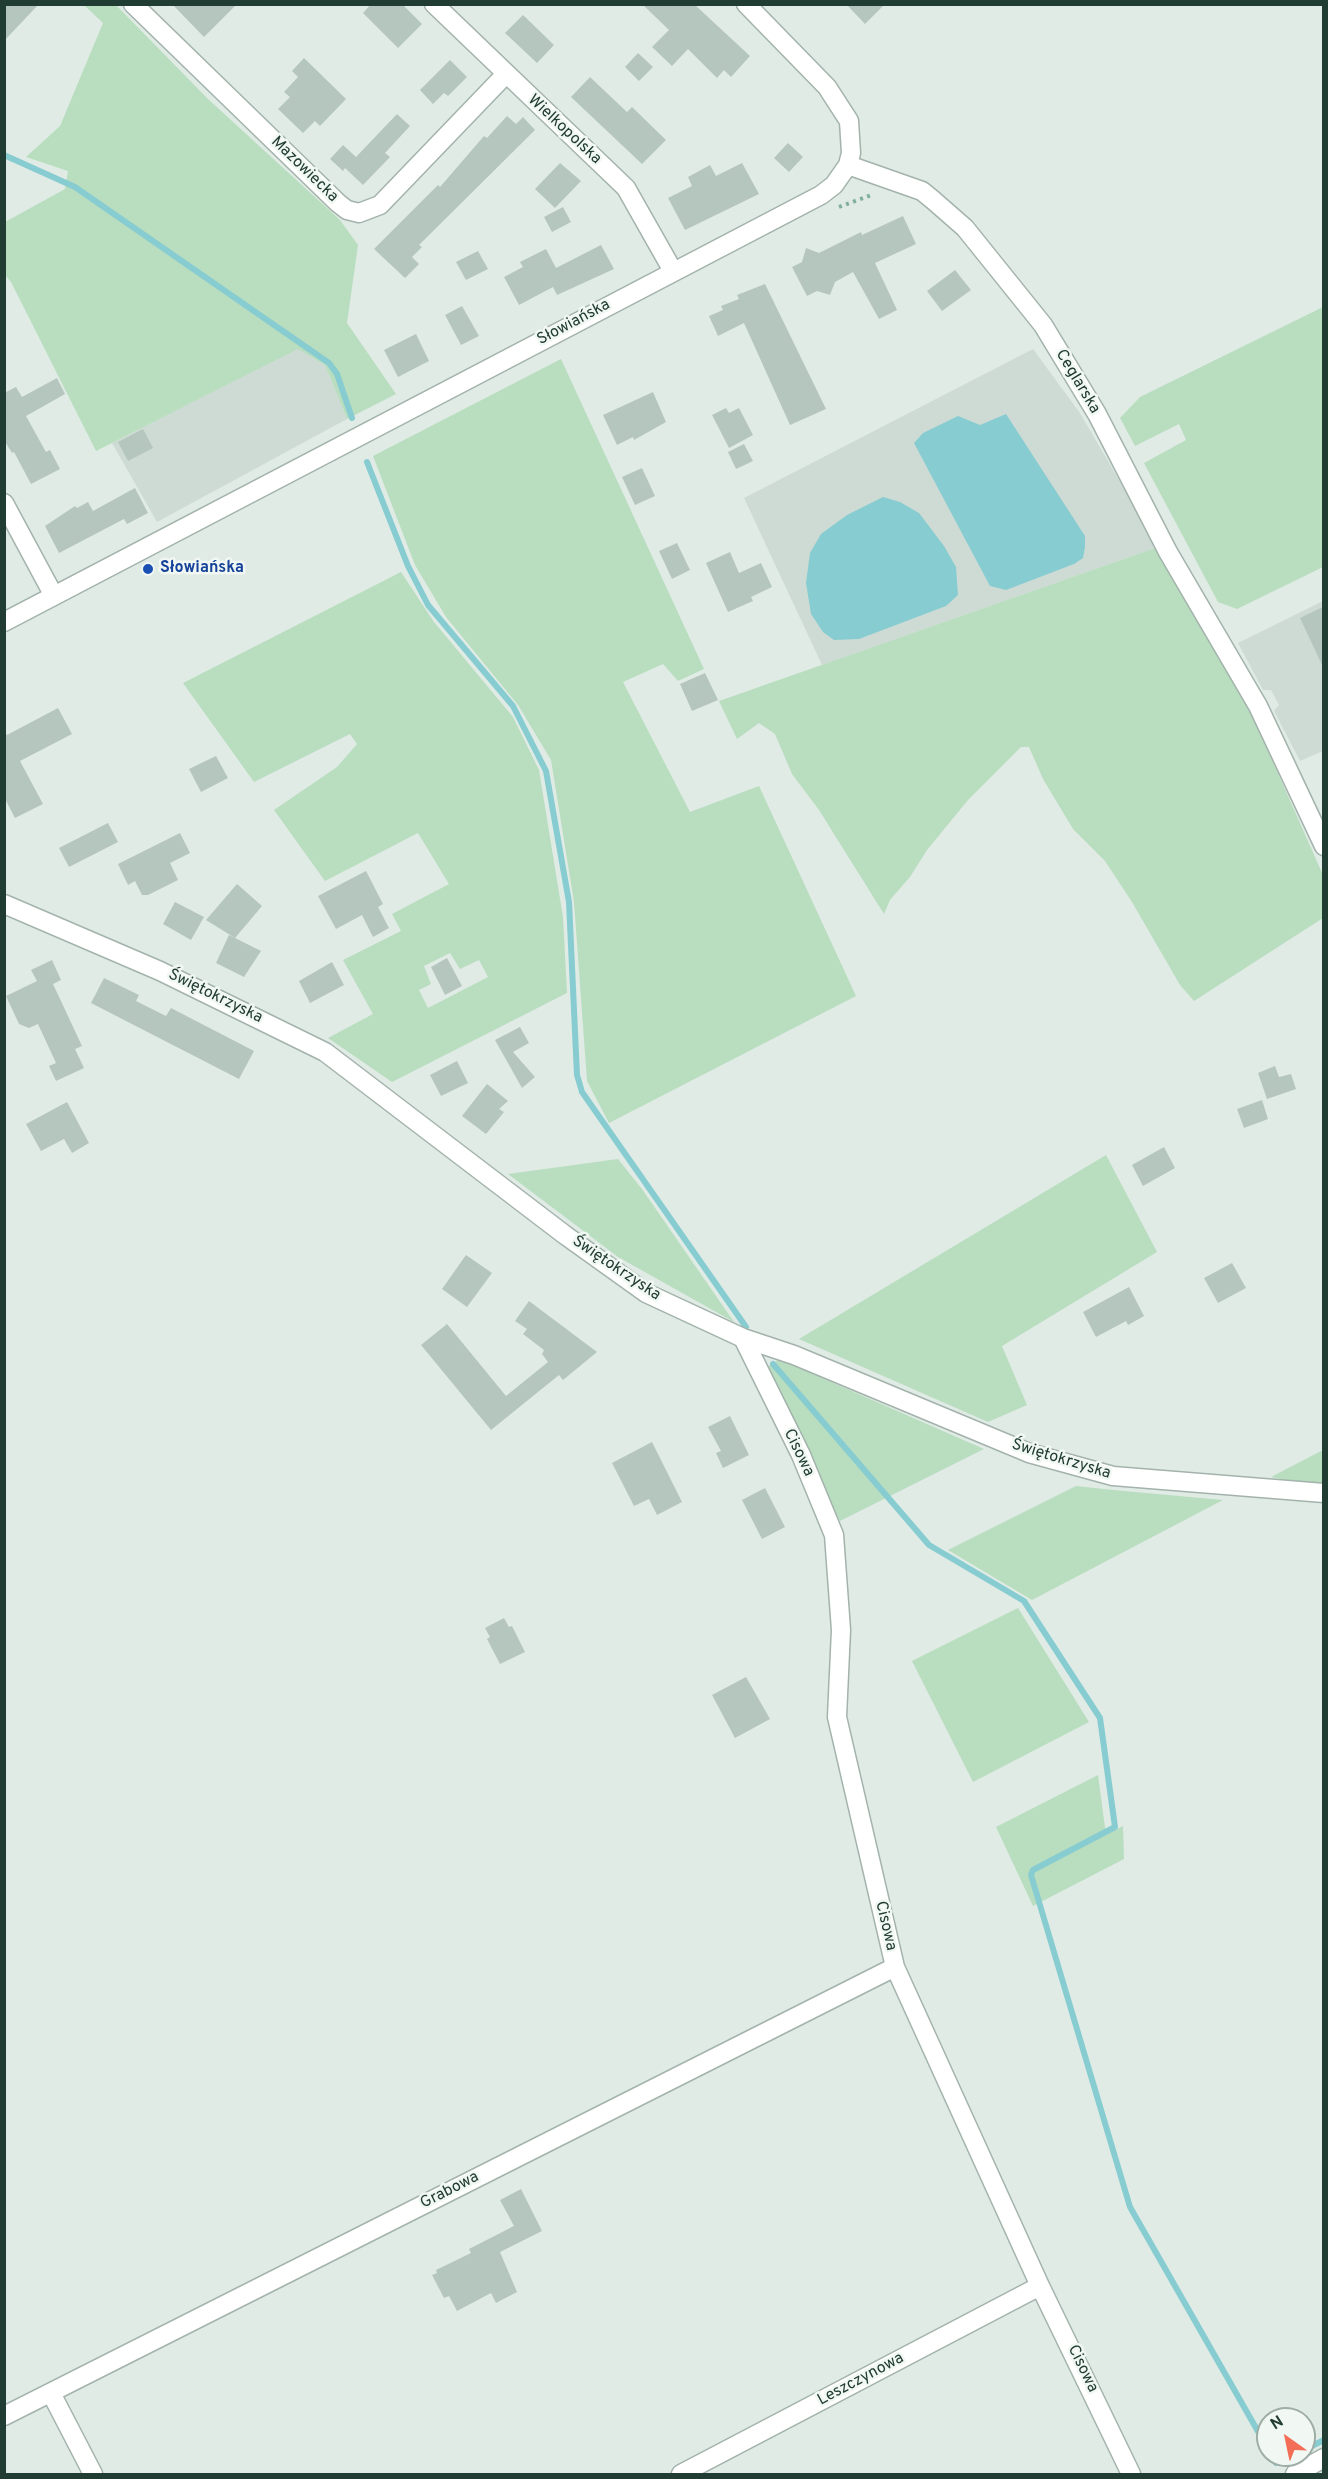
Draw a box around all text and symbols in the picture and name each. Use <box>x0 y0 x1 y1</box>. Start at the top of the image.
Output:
street label: Wielkopolska <box>523 91 605 169</box>
street label: Mazowiecka <box>266 133 342 207</box>
street label: Słowiańska <box>534 296 614 350</box>
street label: Ceglarska <box>1050 347 1104 417</box>
place label: Słowiańska <box>160 559 244 579</box>
marker: Słowiańska <box>141 562 155 576</box>
street label: Świętokrzyska <box>165 966 265 1028</box>
street label: Świętokrzyska <box>568 1232 664 1306</box>
street label: Cisowa <box>778 1426 818 1480</box>
street label: Świętokrzyska <box>1009 1436 1113 1484</box>
street label: Cisowa <box>870 1899 900 1953</box>
street label: Grabowa <box>418 2168 482 2214</box>
street label: Cisowa <box>1062 2342 1102 2396</box>
street label: Leszczynowa <box>815 2349 907 2411</box>
north arrow <box>1256 2407 1316 2467</box>
text: N <box>1267 2412 1288 2435</box>

